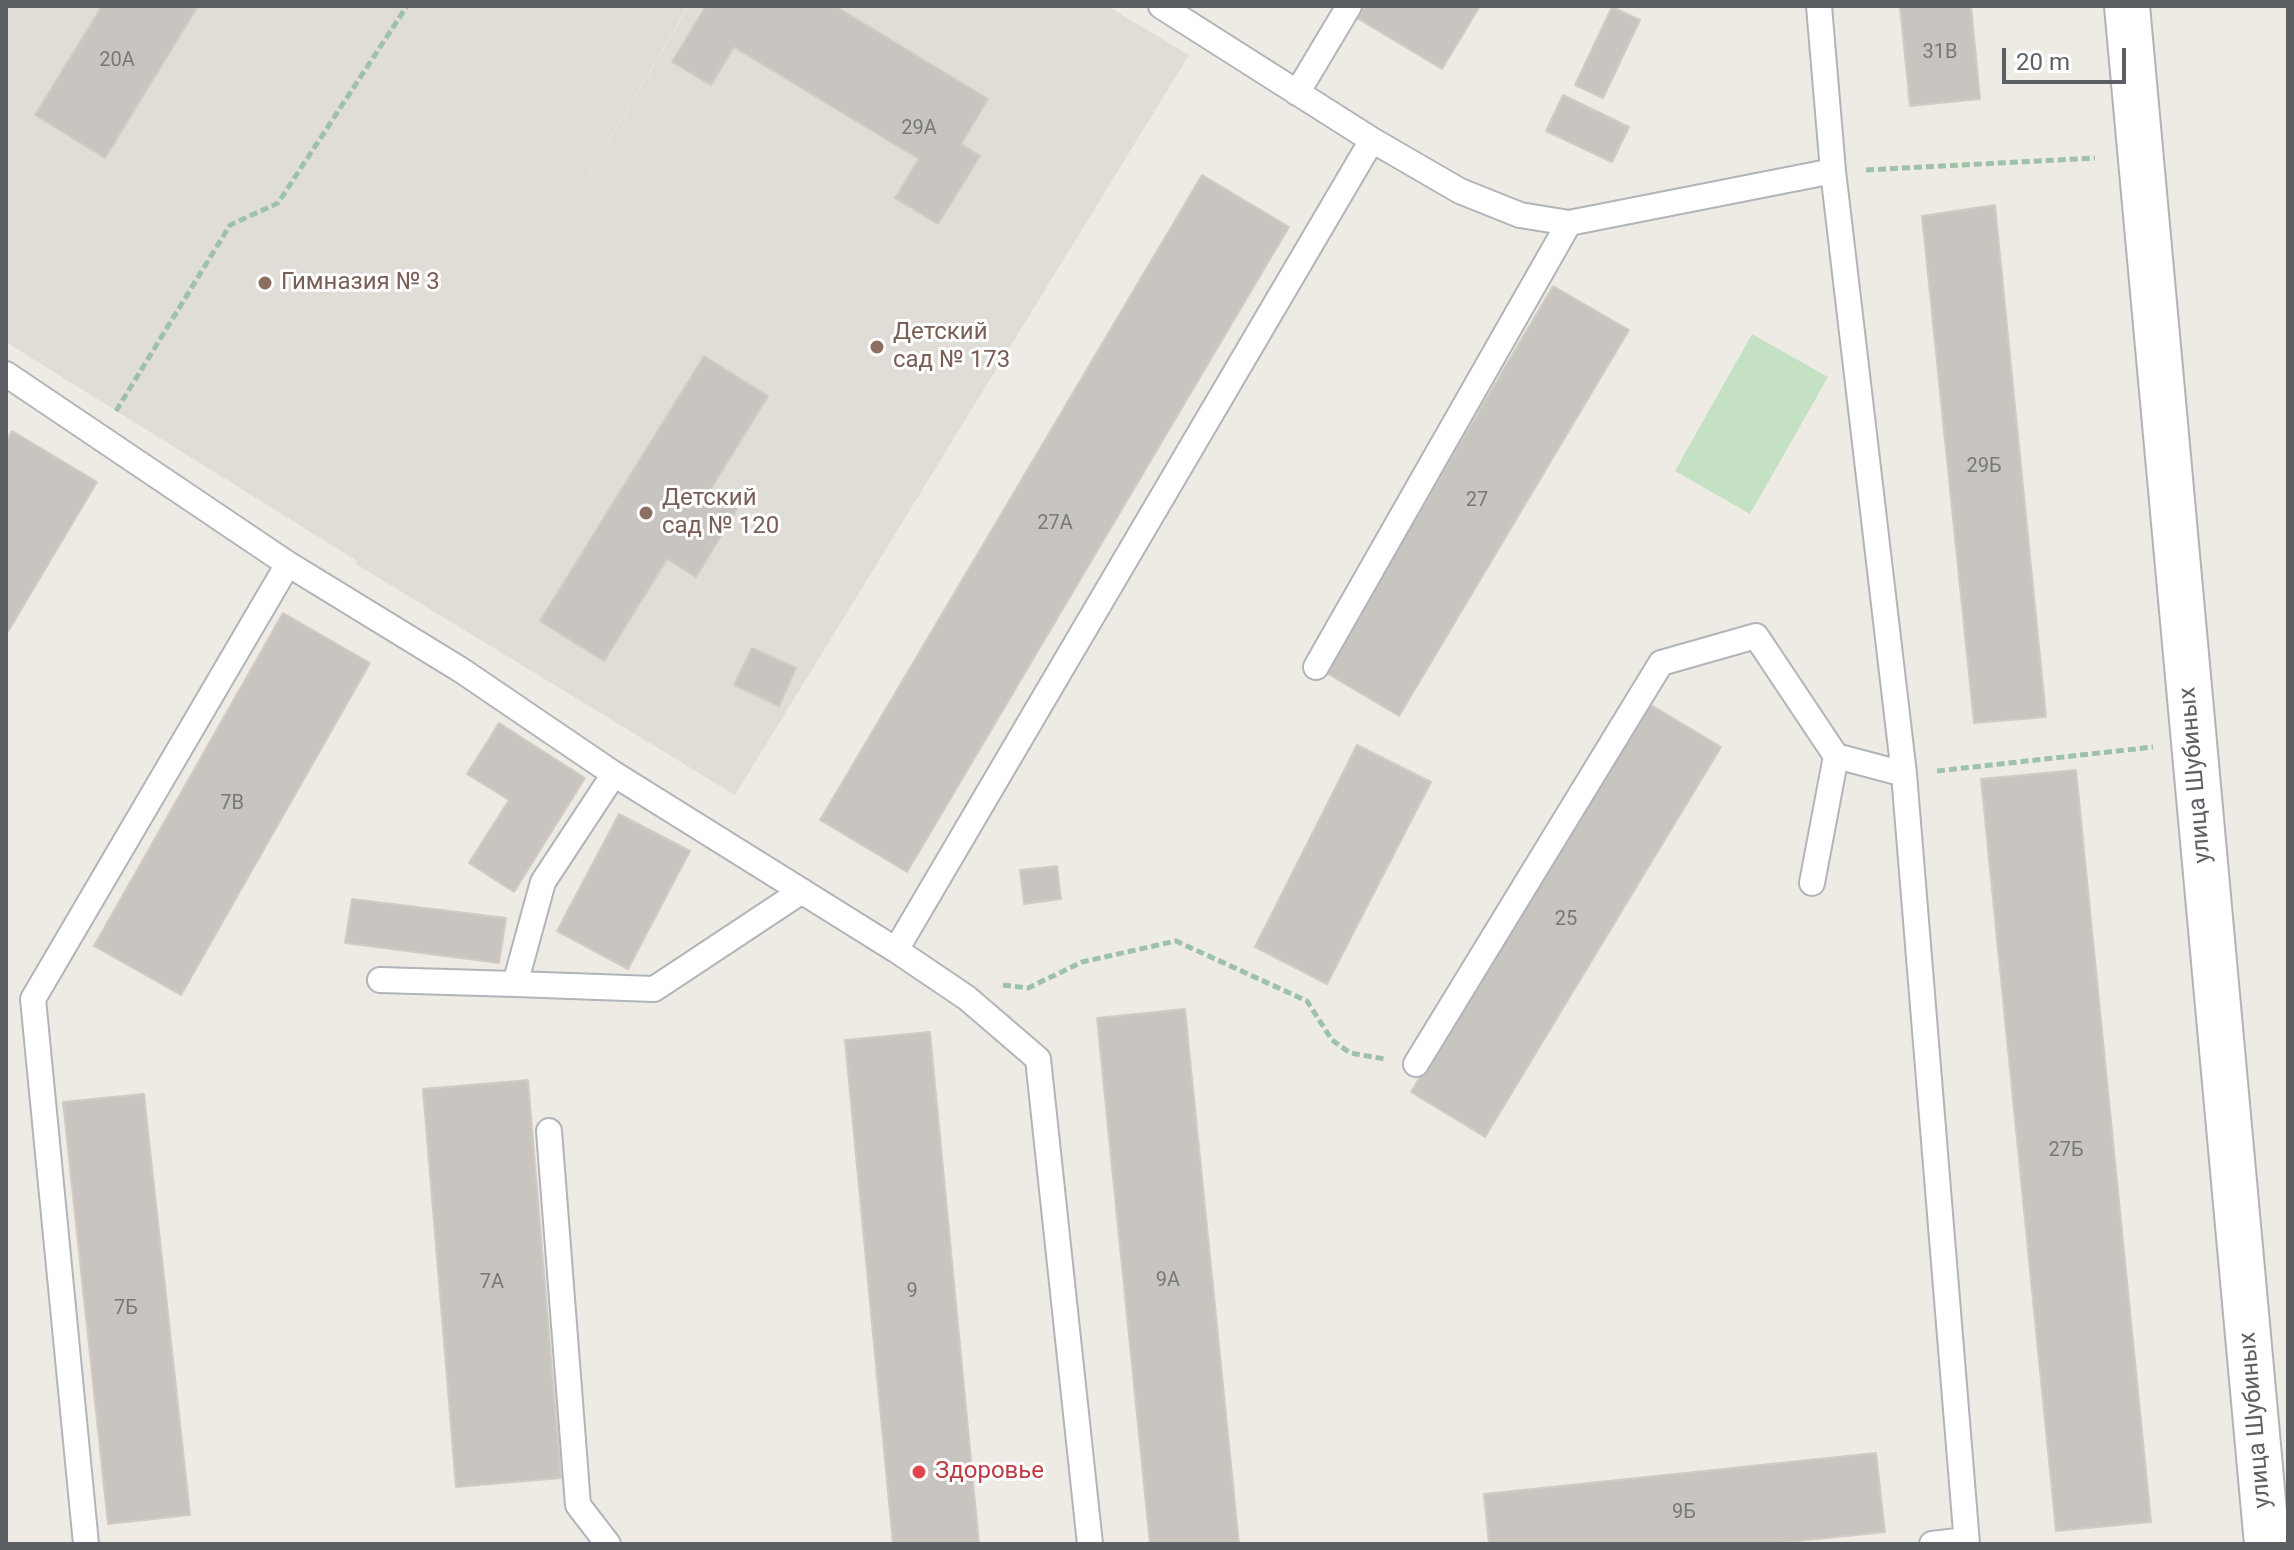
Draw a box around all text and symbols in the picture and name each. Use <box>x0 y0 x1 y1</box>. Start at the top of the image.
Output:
scale bar <box>2006 32 2130 82</box>
house number: 31В <box>1923 41 1957 65</box>
text: 20 m <box>2016 48 2070 76</box>
house number: 20А <box>99 49 135 73</box>
house number: 29А <box>901 117 937 141</box>
place label: Гимназия № 3 <box>281 269 440 297</box>
marker: Гимназия № 3 <box>256 274 274 292</box>
place label: Детский сад № 173 <box>893 319 1010 375</box>
marker: Детский сад № 173 <box>868 338 886 356</box>
house number: 29Б <box>1966 455 2002 479</box>
place label: Детский сад № 120 <box>662 485 779 541</box>
house number: 27 <box>1466 489 1488 513</box>
marker: Детский сад № 120 <box>637 504 655 522</box>
house number: 27А <box>1037 512 1073 536</box>
street label: улица Шубиных <box>2174 686 2218 864</box>
house number: 7В <box>220 792 244 816</box>
house number: 25 <box>1555 908 1577 932</box>
house number: 27Б <box>2048 1139 2084 1163</box>
house number: 9А <box>1156 1269 1180 1293</box>
house number: 7А <box>480 1271 504 1295</box>
house number: 9 <box>906 1280 918 1304</box>
house number: 7Б <box>114 1297 138 1321</box>
street label: улица Шубиных <box>2234 1331 2278 1509</box>
place label: Здоровье <box>935 1458 1044 1486</box>
marker: Здоровье <box>910 1463 928 1481</box>
house number: 9Б <box>1672 1501 1696 1525</box>

